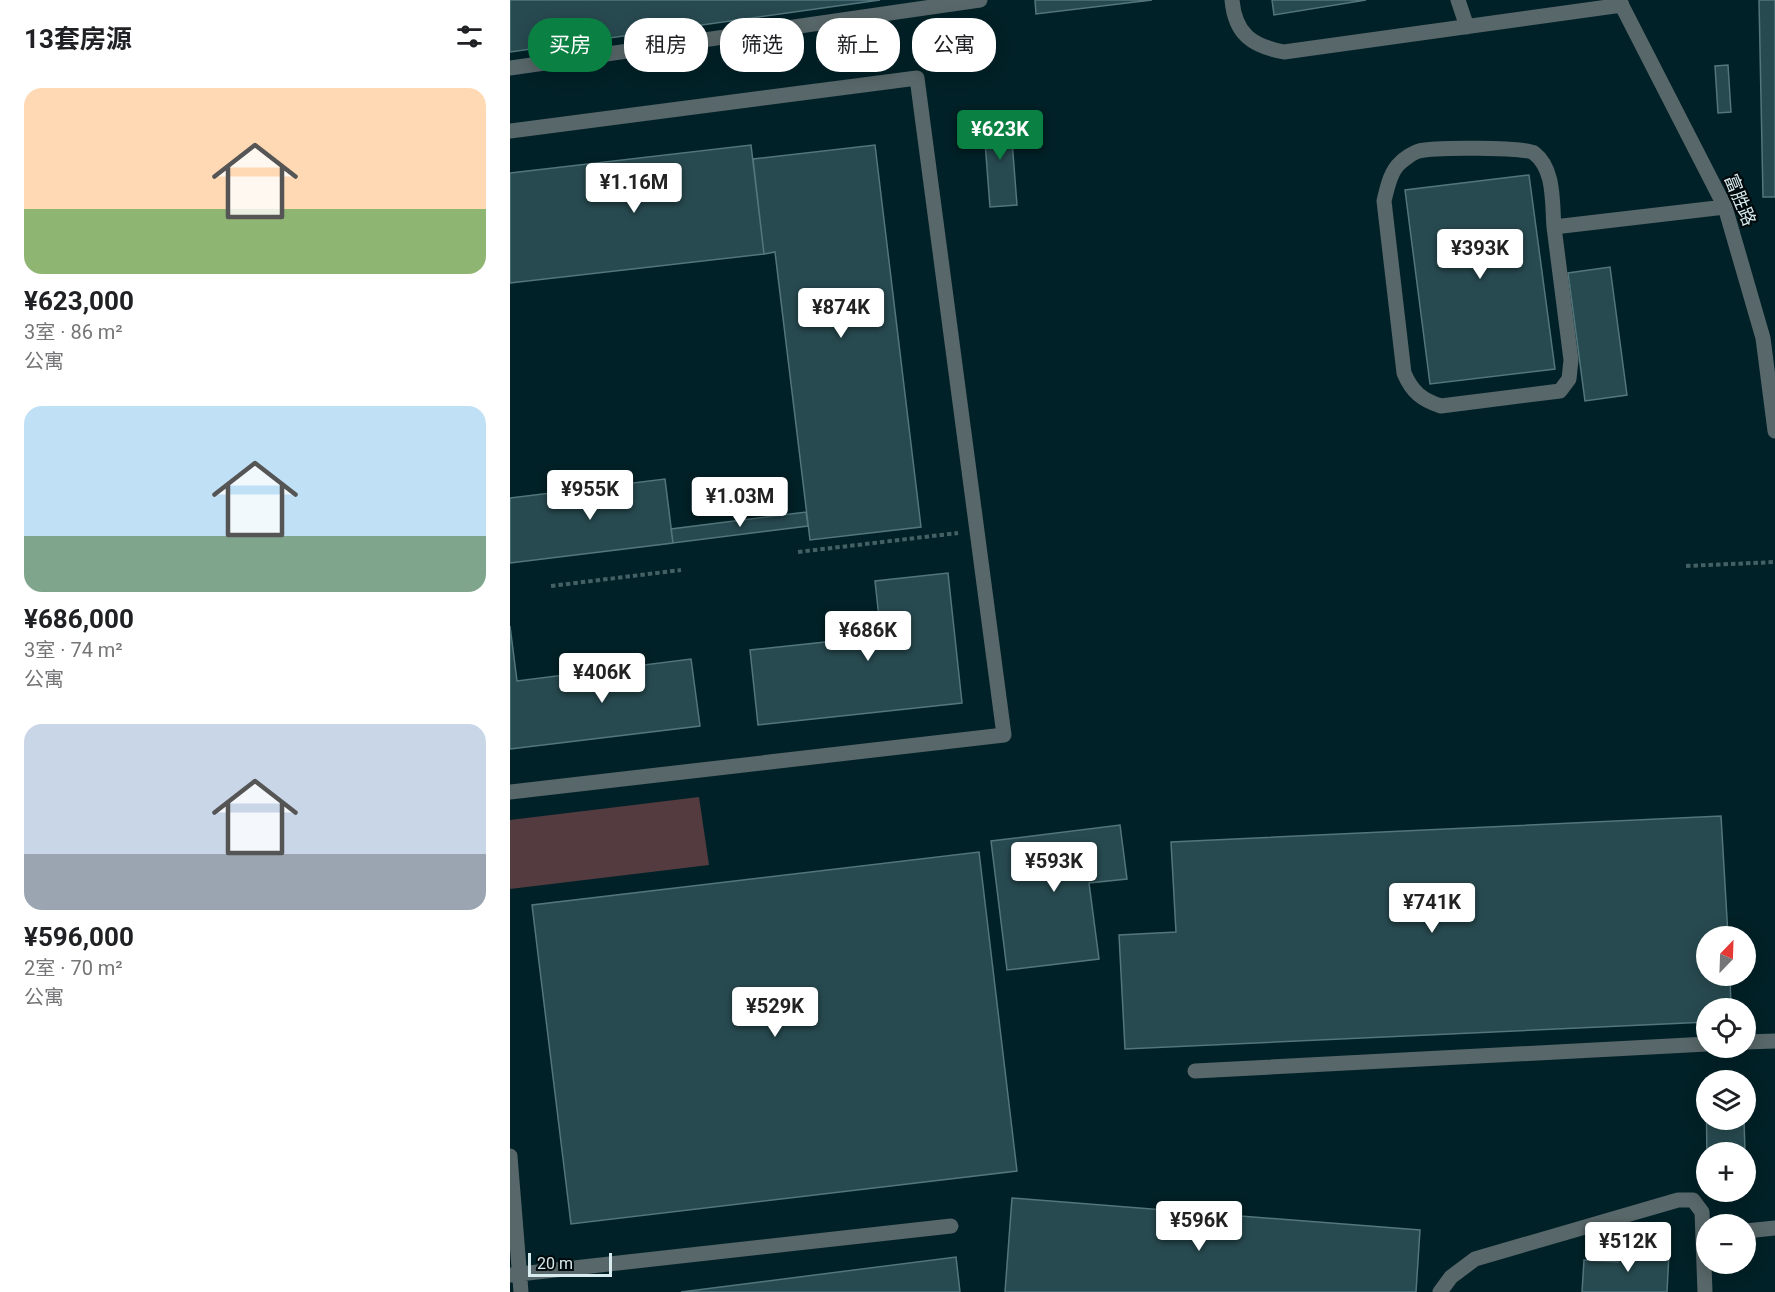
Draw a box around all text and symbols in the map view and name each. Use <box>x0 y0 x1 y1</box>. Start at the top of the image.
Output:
chip: 买房 <box>528 18 612 72</box>
chip: 租房 <box>624 18 708 72</box>
chip: 筛选 <box>720 18 804 72</box>
chip: 新上 <box>816 18 900 72</box>
chip: 公寓 <box>912 18 996 72</box>
icon: filters <box>453 20 486 53</box>
text: 13套房源 <box>24 24 132 54</box>
pin: ¥623K <box>958 110 1042 161</box>
text: ¥623K <box>971 117 1029 141</box>
icon: home <box>201 127 309 235</box>
pin: ¥1.16M <box>585 163 683 214</box>
text: ¥1.16M <box>600 170 668 194</box>
street label: 富胜路 <box>1721 171 1760 229</box>
pin: ¥393K <box>1438 229 1522 280</box>
text: ¥393K <box>1451 236 1509 260</box>
text: ¥623,000 <box>24 286 134 316</box>
pin: ¥874K <box>799 288 883 339</box>
text: ¥874K <box>812 295 870 319</box>
text: 3室 · 86 m² <box>24 320 123 344</box>
text: 公寓 <box>24 349 64 373</box>
icon: home <box>201 445 309 553</box>
pin: ¥955K <box>548 470 632 521</box>
text: ¥955K <box>561 477 619 501</box>
pin: ¥1.03M <box>691 477 789 528</box>
text: ¥1.03M <box>706 484 774 508</box>
text: ¥686,000 <box>24 604 134 634</box>
pin: ¥686K <box>826 611 910 662</box>
text: ¥686K <box>839 618 897 642</box>
text: 3室 · 74 m² <box>24 638 123 662</box>
pin: ¥406K <box>560 653 644 704</box>
text: ¥406K <box>573 660 631 684</box>
text: 公寓 <box>24 667 64 691</box>
icon: home <box>201 763 309 871</box>
pin: ¥593K <box>1012 842 1096 893</box>
text: ¥593K <box>1025 849 1083 873</box>
pin: ¥741K <box>1390 883 1474 934</box>
text: ¥741K <box>1403 890 1461 914</box>
text: ¥596,000 <box>24 922 134 952</box>
north arrow <box>1696 926 1756 986</box>
map controls <box>1696 926 1756 1274</box>
text: 2室 · 70 m² <box>24 956 123 980</box>
text: 公寓 <box>24 985 64 1009</box>
pin: ¥529K <box>733 987 817 1038</box>
text: ¥529K <box>746 994 804 1018</box>
button: locate <box>1696 998 1756 1058</box>
button: layers <box>1696 1070 1756 1130</box>
button: + <box>1696 1142 1756 1202</box>
pin: ¥596K <box>1157 1201 1241 1252</box>
text: ¥596K <box>1170 1208 1228 1232</box>
button: − <box>1696 1214 1756 1274</box>
pin: ¥512K <box>1586 1222 1670 1273</box>
text: ¥512K <box>1599 1229 1657 1253</box>
scale bar <box>528 1250 612 1278</box>
text: 20 m <box>537 1254 573 1273</box>

